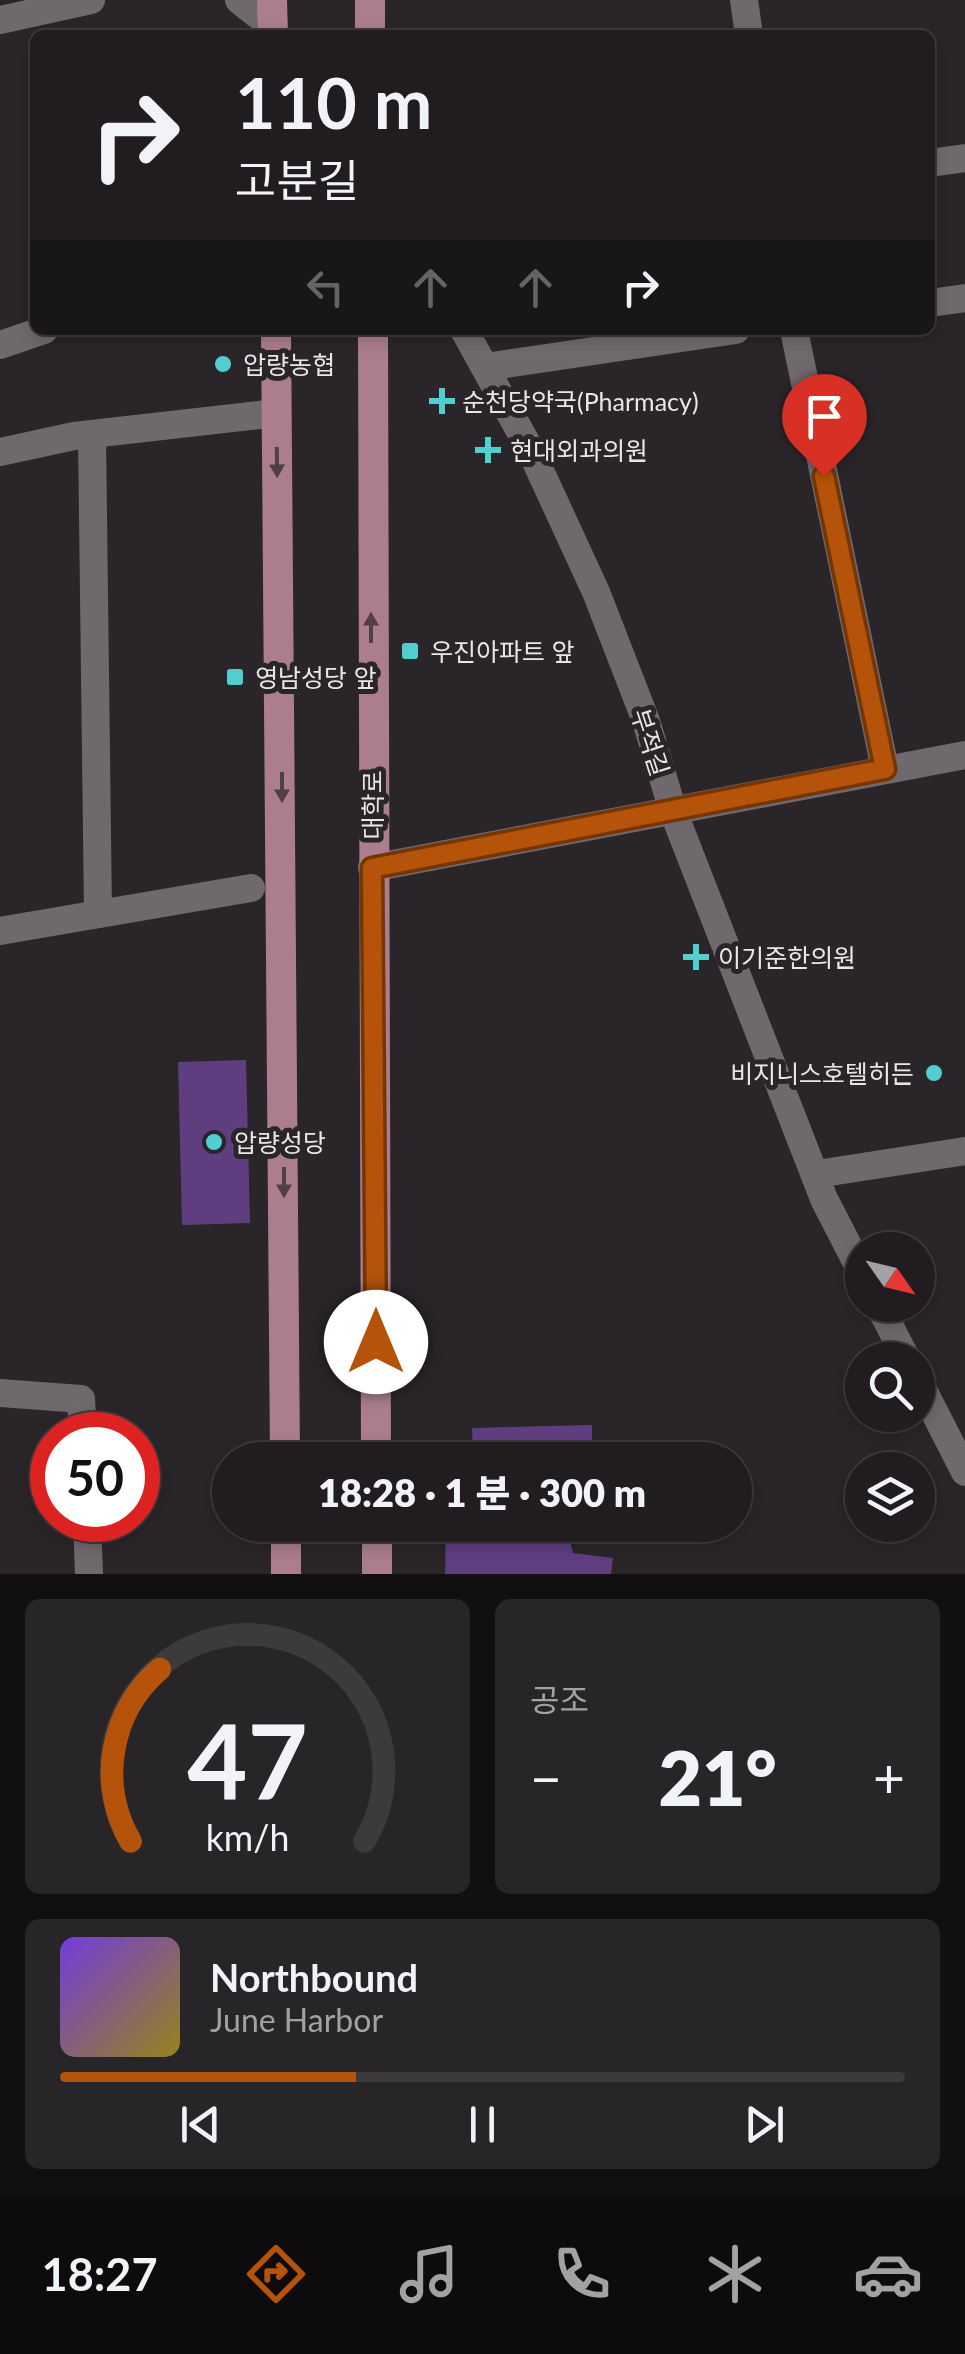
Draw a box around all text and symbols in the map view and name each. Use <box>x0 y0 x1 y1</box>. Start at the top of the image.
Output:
text: 110 m <box>235 60 432 144</box>
icon: right <box>70 70 200 200</box>
text: 고분길 <box>235 153 359 207</box>
icon: left <box>298 260 353 315</box>
icon: ahead <box>403 260 458 315</box>
icon: ahead <box>508 260 563 315</box>
icon: right <box>613 260 668 315</box>
place label: 압량농협 <box>243 349 335 379</box>
marker: 압량농협 <box>212 353 234 375</box>
pin <box>782 374 867 477</box>
place label: 순천당약국(Pharmacy) <box>462 386 699 416</box>
icon: arrive <box>797 389 852 444</box>
marker: 순천당약국(Pharmacy) <box>431 390 453 412</box>
place label: 현대외과의원 <box>510 435 648 465</box>
marker: 현대외과의원 <box>475 437 501 463</box>
one-way arrow <box>270 447 286 479</box>
one-way arrow <box>364 611 380 643</box>
place label: 우진아파트 앞 <box>430 636 574 666</box>
marker: 우진아파트 앞 <box>399 640 421 662</box>
place label: 영남성당 앞 <box>255 662 376 692</box>
marker: 영남성당 앞 <box>224 666 246 688</box>
street label: 부적길 <box>626 705 676 779</box>
street label: 대학로 <box>357 770 387 840</box>
one-way arrow <box>274 772 290 804</box>
place label: 이기준한의원 <box>718 942 856 972</box>
marker: 이기준한의원 <box>683 944 709 970</box>
place label: 비지니스호텔히든 <box>730 1058 914 1088</box>
marker: 비지니스호텔히든 <box>923 1062 945 1084</box>
place label: 압량성당 <box>234 1127 326 1157</box>
marker: 압량성당 <box>203 1131 225 1153</box>
one-way arrow <box>276 1167 292 1199</box>
north arrow <box>845 1232 935 1322</box>
map controls <box>845 1232 935 1542</box>
position arrow <box>324 1290 428 1394</box>
button: search <box>845 1342 935 1432</box>
speed limit sign: 50 <box>30 1412 160 1542</box>
button: layers <box>845 1452 935 1542</box>
text: 18:28 · 1 분 · 300 m <box>318 1469 646 1515</box>
text: 공조 <box>530 1680 589 1719</box>
text: 47 <box>187 1696 308 1821</box>
text: 21° <box>658 1732 777 1822</box>
text: − <box>530 1744 562 1810</box>
text: + <box>873 1744 905 1810</box>
text: km/h <box>206 1816 289 1859</box>
text: Northbound <box>210 1954 418 2000</box>
text: June Harbor <box>210 2000 383 2039</box>
icon: previous <box>173 2097 228 2152</box>
icon: pause <box>455 2097 510 2152</box>
icon: next <box>737 2097 792 2152</box>
icon: directions <box>241 2239 311 2309</box>
icon: music <box>394 2239 464 2309</box>
icon: phone <box>547 2239 617 2309</box>
icon: climate <box>700 2239 770 2309</box>
icon: car <box>853 2239 923 2309</box>
text: 18:27 <box>42 2247 158 2301</box>

